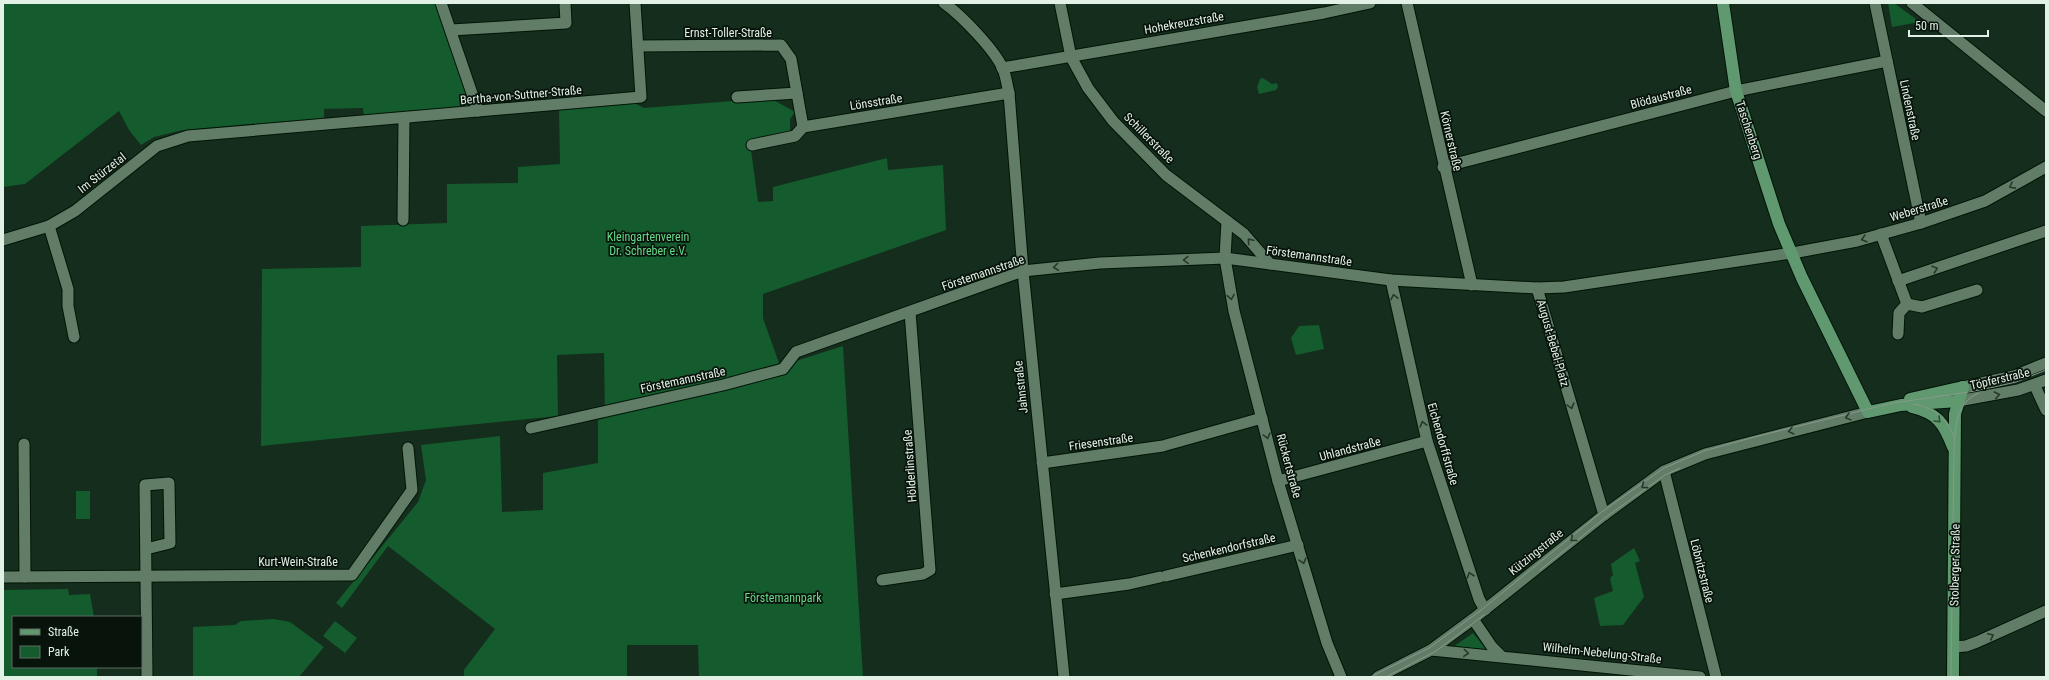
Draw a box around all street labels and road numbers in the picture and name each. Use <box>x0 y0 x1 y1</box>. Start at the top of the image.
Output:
street label: Hohekreuzstraße <box>1143 9 1225 37</box>
street label: Ernst-Toller-Straße <box>684 26 772 40</box>
street label: Lindenstraße <box>1897 78 1923 142</box>
street label: Blödaustraße <box>1629 82 1694 112</box>
street label: Bertha-von-Suttner-Straße <box>460 83 583 107</box>
street label: Lönsstraße <box>849 91 904 113</box>
street label: Taschenberg <box>1733 99 1765 161</box>
street label: Schillerstraße <box>1121 110 1177 166</box>
street label: Körnerstraße <box>1437 110 1465 173</box>
street label: Im Stürzetal <box>75 150 129 196</box>
street label: Weberstraße <box>1888 193 1950 224</box>
street label: Förstemannstraße <box>1265 243 1353 269</box>
street label: Förstemannstraße <box>940 252 1027 294</box>
street label: August-Bebel-Platz <box>1534 298 1572 388</box>
street label: Jahnstraße <box>1011 359 1031 414</box>
street label: Förstemannstraße <box>639 364 727 396</box>
street label: Töpferstraße <box>1969 365 2031 393</box>
street label: Eichendorffstraße <box>1425 401 1462 487</box>
street label: Hölderlinstraße <box>900 429 920 503</box>
street label: Friesenstraße <box>1068 431 1134 453</box>
street label: Rückertstraße <box>1274 432 1304 500</box>
street label: Uhlandstraße <box>1318 434 1383 464</box>
street label: Stolberger Straße <box>1947 523 1963 606</box>
street label: Kützingstraße <box>1506 526 1566 578</box>
street label: Schenkendorfstraße <box>1181 530 1277 566</box>
street label: Löbnitzstraße <box>1687 538 1717 605</box>
street label: Kurt-Wein-Straße <box>258 555 338 569</box>
street label: Wilhelm-Nebelung-Straße <box>1542 640 1663 666</box>

